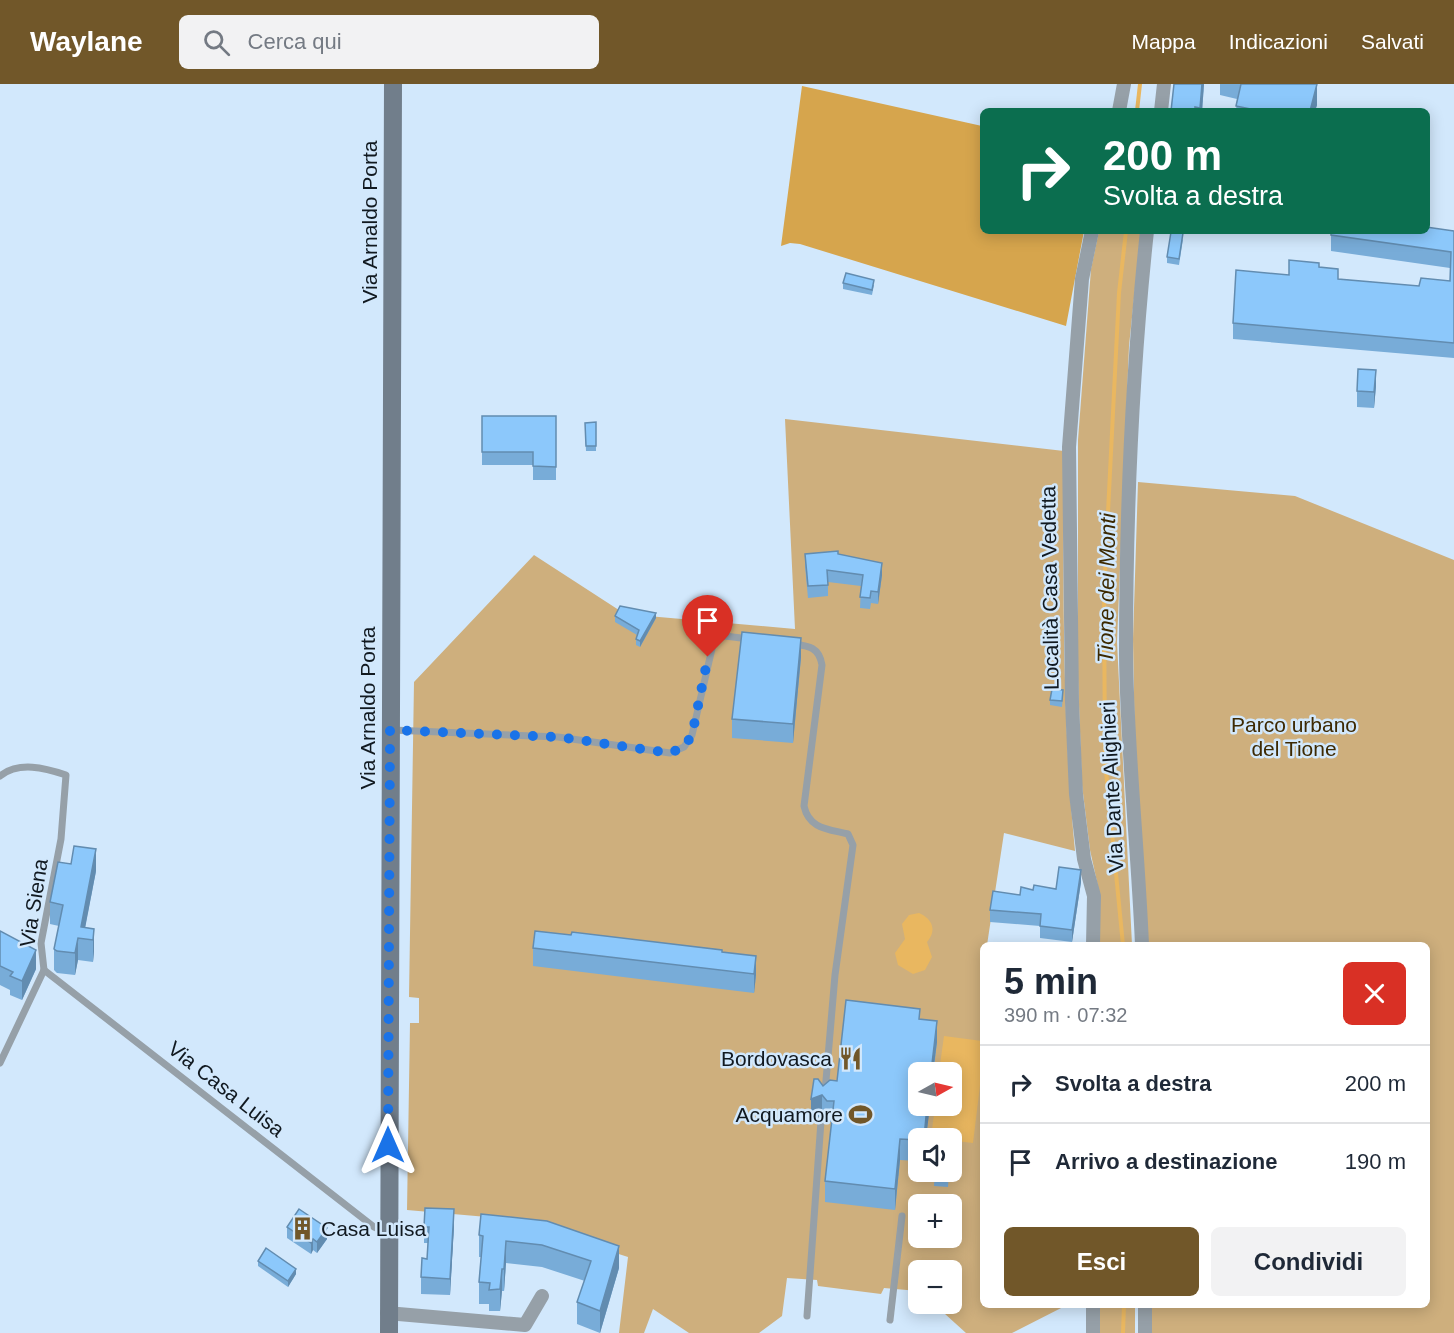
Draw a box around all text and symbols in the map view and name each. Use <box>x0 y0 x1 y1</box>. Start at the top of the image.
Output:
search box <box>179 15 599 69</box>
text: Waylane <box>30 26 143 57</box>
icon: search <box>200 26 233 59</box>
text: Cerca qui <box>248 29 342 54</box>
text: Mappa <box>1132 30 1196 53</box>
text: Indicazioni <box>1229 30 1328 53</box>
text: Salvati <box>1361 30 1424 53</box>
icon: right <box>1004 132 1082 210</box>
text: 200 m <box>1103 132 1222 179</box>
street label: Via Arnaldo Porta <box>358 140 381 304</box>
text: Svolta a destra <box>1103 181 1283 211</box>
street label: Località Casa Vedetta <box>1036 485 1063 690</box>
water label: Tione dei Monti <box>1093 512 1120 663</box>
pin <box>682 595 733 657</box>
icon: arrive <box>691 604 724 637</box>
street label: Via Arnaldo Porta <box>356 626 379 790</box>
street label: Via Dante Alighieri <box>1096 701 1127 873</box>
park label: Parco urbano del Tione <box>1231 713 1357 760</box>
street label: Via Siena <box>15 857 52 949</box>
text: 5 min <box>1004 961 1098 1002</box>
button: close <box>1343 962 1406 1025</box>
text: 390 m · 07:32 <box>1004 1004 1127 1026</box>
street label: Via Casa Luisa <box>164 1036 289 1141</box>
restaurant icon: Bordovasca <box>837 1046 863 1072</box>
place label: Bordovasca <box>721 1047 832 1070</box>
north arrow <box>908 1062 962 1116</box>
map controls <box>908 1062 962 1314</box>
icon: right <box>1004 1068 1037 1101</box>
text: Svolta a destra <box>1055 1071 1212 1096</box>
text: 200 m <box>1345 1071 1406 1096</box>
sports icon: Acquamore <box>848 1102 874 1128</box>
place label: Acquamore <box>736 1103 843 1126</box>
position arrow <box>356 1113 420 1177</box>
button: sound <box>908 1128 962 1182</box>
icon: arrive <box>1004 1146 1037 1179</box>
text: Arrivo a destinazione <box>1055 1149 1278 1174</box>
text: 190 m <box>1345 1149 1406 1174</box>
button: + <box>908 1194 962 1248</box>
building icon: Casa Luisa <box>290 1216 316 1242</box>
place label: Casa Luisa <box>321 1217 426 1240</box>
button: Esci <box>1004 1227 1199 1296</box>
button: Condividi <box>1211 1227 1406 1296</box>
button: − <box>908 1260 962 1314</box>

